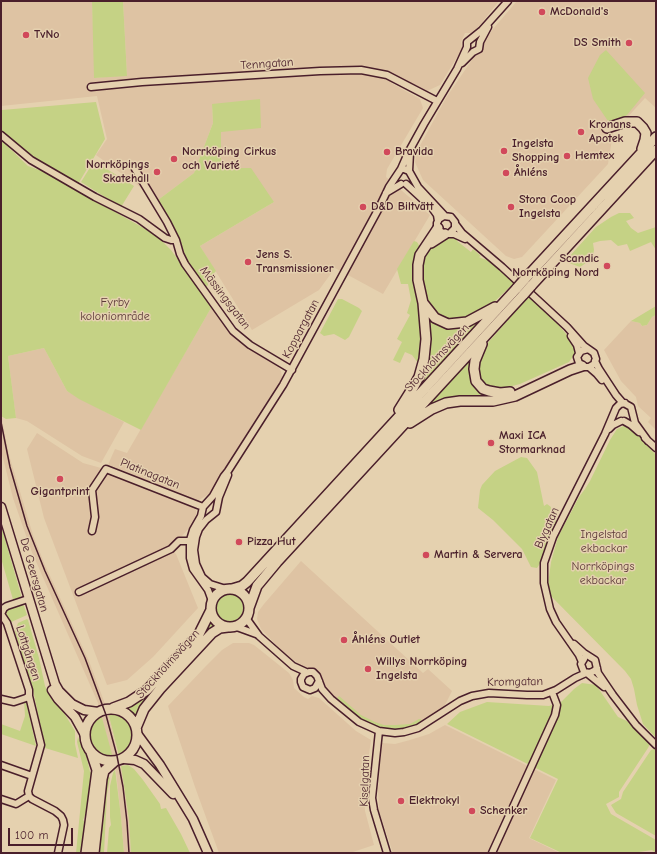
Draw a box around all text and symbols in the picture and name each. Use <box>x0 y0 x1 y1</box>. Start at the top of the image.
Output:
place label: McDonald's <box>550 5 608 19</box>
marker: McDonald's <box>537 7 547 17</box>
place label: TvNo <box>34 28 59 42</box>
marker: TvNo <box>21 30 31 40</box>
place label: DS Smith <box>573 36 621 50</box>
marker: DS Smith <box>624 38 634 48</box>
street label: Tenngatan <box>240 55 294 73</box>
place label: Kronans Apotek <box>589 118 631 146</box>
marker: Kronans Apotek <box>576 127 586 137</box>
place label: Ingelsta Shopping <box>512 137 560 165</box>
place label: Norrköping Cirkus och Varieté <box>182 145 276 173</box>
place label: Bravida <box>395 145 433 159</box>
marker: Ingelsta Shopping <box>499 146 509 156</box>
marker: Bravida <box>382 147 392 157</box>
place label: Hemtex <box>575 149 614 163</box>
marker: Hemtex <box>562 151 572 161</box>
marker: Norrköping Cirkus och Varieté <box>169 154 179 164</box>
place label: Norrköpings Skatehall <box>86 158 149 186</box>
place label: Åhléns <box>514 166 547 180</box>
marker: Norrköpings Skatehall <box>152 167 162 177</box>
marker: Åhléns <box>501 168 511 178</box>
place label: Stora Coop Ingelsta <box>519 193 576 221</box>
place label: D&D Biltvätt <box>371 200 434 214</box>
marker: D&D Biltvätt <box>358 202 368 212</box>
marker: Stora Coop Ingelsta <box>506 202 516 212</box>
place label: Jens S. Transmissioner <box>256 248 334 276</box>
place label: Scandic Norrköping Nord <box>512 252 599 280</box>
marker: Jens S. Transmissioner <box>243 257 253 267</box>
marker: Scandic Norrköping Nord <box>602 261 612 271</box>
street label: Mässingsgatan <box>197 264 253 332</box>
park label: Fyrby koloniområde <box>80 296 150 324</box>
street label: Koppargatan <box>279 297 323 361</box>
street label: Stockholmsvägen <box>402 321 472 395</box>
place label: Maxi ICA Stormarknad <box>499 429 565 457</box>
marker: Maxi ICA Stormarknad <box>486 438 496 448</box>
street label: Platinagatan <box>118 456 182 492</box>
marker: Gigantprint <box>55 474 65 484</box>
place label: Gigantprint <box>31 485 89 499</box>
street label: Blygatan <box>532 505 562 551</box>
park label: Ingelstad ekbackar <box>581 528 627 556</box>
place label: Pizza Hut <box>247 535 296 549</box>
street label: De Geersgatan <box>17 536 51 614</box>
marker: Pizza Hut <box>234 537 244 547</box>
place label: Martin & Servera <box>434 548 523 562</box>
marker: Martin & Servera <box>421 550 431 560</box>
park label: Norrköpings ekbackar <box>572 560 634 588</box>
street label: Lottgången <box>12 624 44 682</box>
street label: Stockholmsvägen <box>133 627 203 701</box>
place label: Åhléns Outlet <box>352 633 420 647</box>
marker: Åhléns Outlet <box>339 635 349 645</box>
place label: Willys Norrköping Ingelsta <box>376 655 467 683</box>
marker: Willys Norrköping Ingelsta <box>363 664 373 674</box>
street label: Kromgatan <box>487 674 543 690</box>
street label: Kiselgatan <box>357 755 373 807</box>
place label: Elektrokyl <box>409 794 460 808</box>
marker: Elektrokyl <box>396 796 406 806</box>
place label: Schenker <box>480 804 527 818</box>
marker: Schenker <box>467 806 477 816</box>
scale bar <box>10 820 75 846</box>
text: 100 m <box>15 828 48 842</box>

